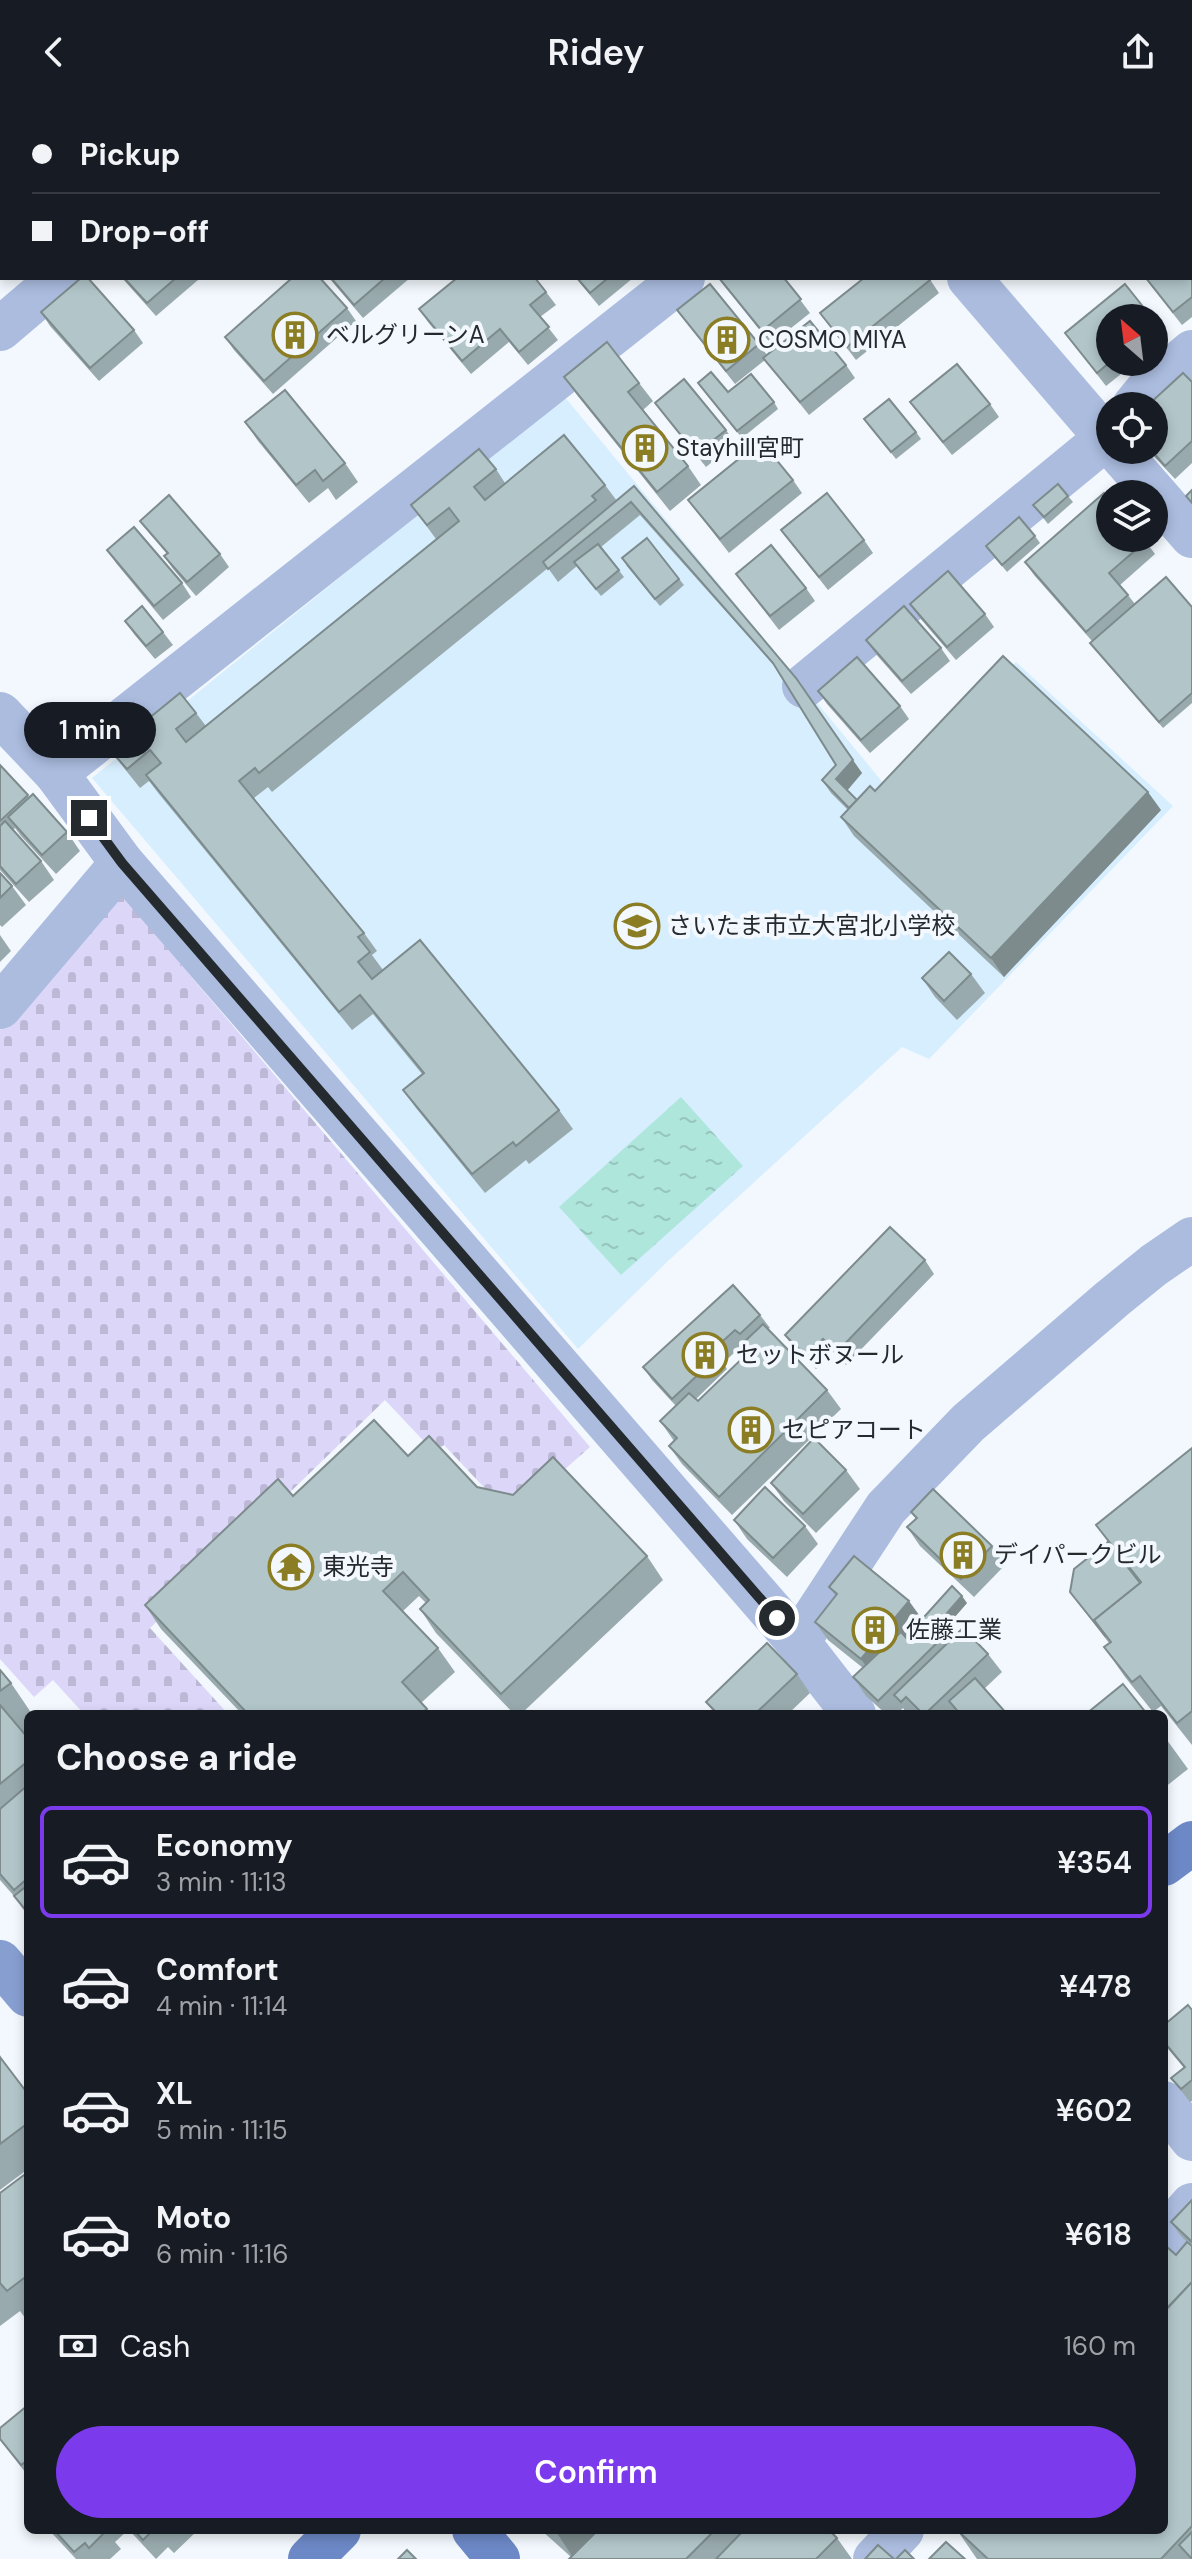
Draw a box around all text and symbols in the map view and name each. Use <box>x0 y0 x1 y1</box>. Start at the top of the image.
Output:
text: Ridey <box>548 29 644 76</box>
icon: back <box>32 30 76 74</box>
icon: share <box>1116 30 1160 74</box>
text: Pickup <box>80 135 180 174</box>
text: Drop-off <box>80 212 209 251</box>
north arrow <box>1096 304 1168 376</box>
map controls <box>1096 304 1168 552</box>
building icon: ベルグリーンA <box>271 311 319 359</box>
building icon: COSMO MIYA <box>703 316 751 364</box>
place label: ベルグリーンA <box>326 319 485 350</box>
place label: COSMO MIYA <box>758 324 907 355</box>
button: locate <box>1096 392 1168 464</box>
building icon: Stayhill宮町 <box>621 424 669 472</box>
place label: Stayhill宮町 <box>676 432 804 463</box>
button: layers <box>1096 480 1168 552</box>
callout: 1 min <box>23 702 155 758</box>
text: 1 min <box>59 713 121 747</box>
route end <box>71 800 107 836</box>
school or university icon: さいたま市立大宮北小学校 <box>613 902 661 950</box>
place label: さいたま市立大宮北小学校 <box>668 910 955 941</box>
building icon: セットボヌール <box>681 1331 729 1379</box>
place label: セットボヌール <box>736 1339 904 1370</box>
building icon: セピアコート <box>727 1406 775 1454</box>
place label: セピアコート <box>782 1414 926 1445</box>
building icon: デイパークビル <box>939 1531 987 1579</box>
place label: デイパークビル <box>994 1539 1162 1570</box>
temple icon: 東光寺 <box>267 1543 315 1591</box>
place label: 東光寺 <box>322 1551 394 1582</box>
route start <box>759 1600 795 1636</box>
building icon: 佐藤工業 <box>851 1606 899 1654</box>
place label: 佐藤工業 <box>906 1614 1002 1645</box>
text: Choose a ride <box>56 1734 297 1781</box>
icon: car <box>60 1826 132 1898</box>
text: Economy <box>156 1826 293 1865</box>
text: ¥354 <box>1057 1843 1132 1882</box>
text: 3 min · 11:13 <box>156 1865 287 1899</box>
icon: car <box>60 1950 132 2022</box>
text: Comfort <box>156 1950 279 1989</box>
text: ¥478 <box>1059 1967 1132 2006</box>
text: 4 min · 11:14 <box>156 1989 287 2023</box>
icon: car <box>60 2074 132 2146</box>
text: XL <box>156 2074 193 2113</box>
text: ¥602 <box>1056 2091 1132 2130</box>
text: 5 min · 11:15 <box>156 2113 288 2147</box>
icon: car <box>60 2198 132 2270</box>
text: Moto <box>156 2198 231 2237</box>
text: ¥618 <box>1065 2215 1132 2254</box>
text: 6 min · 11:16 <box>156 2237 288 2271</box>
icon: cash <box>56 2324 100 2368</box>
text: Cash <box>120 2327 190 2366</box>
text: 160 m <box>1064 2329 1136 2363</box>
button: Confirm <box>56 2426 1136 2518</box>

